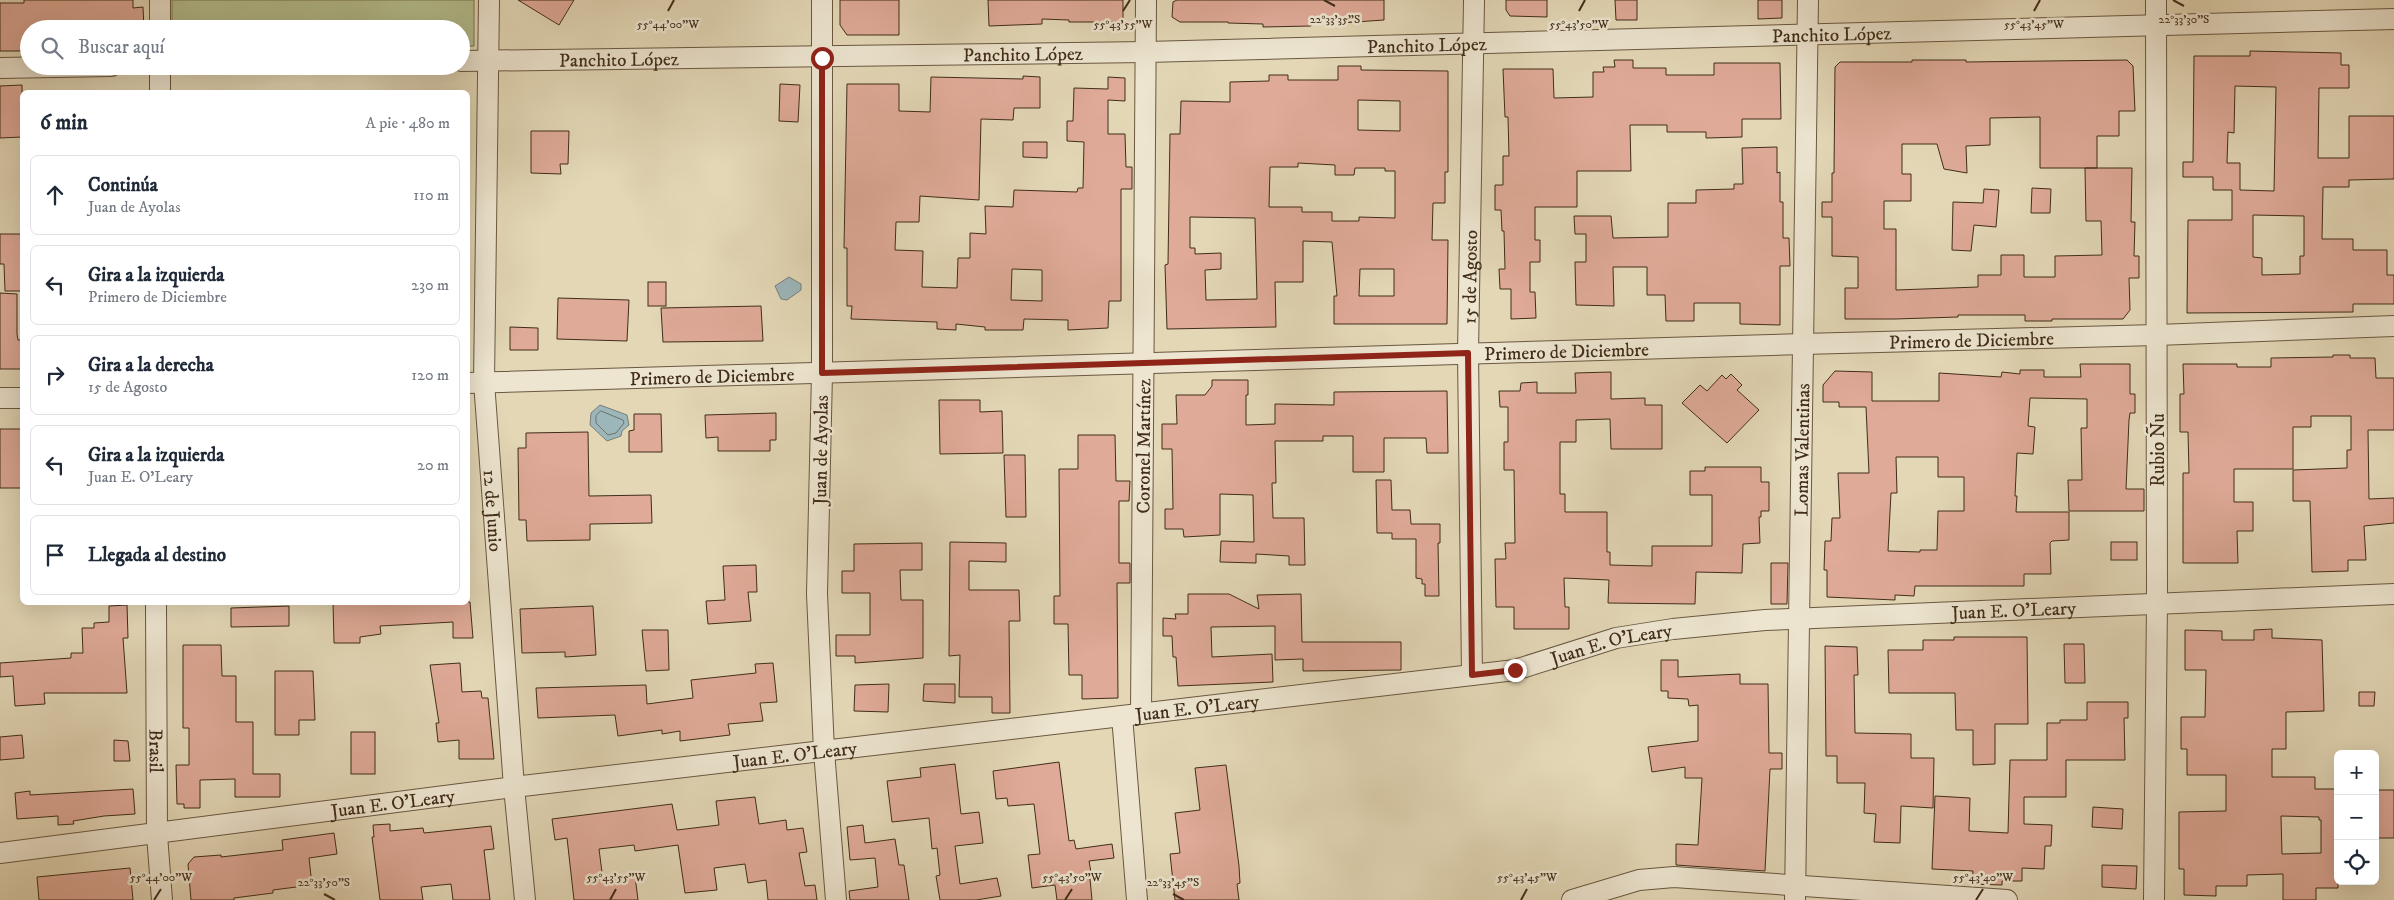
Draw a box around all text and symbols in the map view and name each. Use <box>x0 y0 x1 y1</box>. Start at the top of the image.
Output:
text: 22°33'35"S <box>1310 12 1360 27</box>
text: 22°33'30"S <box>2159 12 2209 27</box>
text: 55°44'00"W <box>637 17 700 32</box>
text: 55°43'55"W <box>1093 17 1154 32</box>
text: 55°43'50"W <box>1549 17 1610 32</box>
text: 55°43'45"W <box>2004 17 2065 32</box>
search box <box>20 20 470 75</box>
street label: Panchito López <box>1771 22 1892 48</box>
street label: Panchito López <box>1367 33 1487 59</box>
icon: search <box>38 34 66 62</box>
text: Buscar aquí <box>78 36 164 59</box>
street label: Panchito López <box>963 43 1083 67</box>
route start <box>811 47 834 70</box>
street label: Panchito López <box>559 48 679 73</box>
text: 6 min <box>40 110 88 136</box>
text: A pie · 480 m <box>366 113 450 133</box>
text: Continúa <box>88 174 158 197</box>
icon: ahead <box>41 181 69 209</box>
text: 110 m <box>413 185 449 205</box>
text: Juan de Ayolas <box>88 197 180 217</box>
street label: 15 de Agosto <box>1458 230 1483 324</box>
text: Gira a la izquierda <box>88 264 224 287</box>
icon: left <box>41 271 69 299</box>
text: 230 m <box>411 275 449 295</box>
text: Primero de Diciembre <box>88 287 227 307</box>
street label: Primero de Diciembre <box>1889 328 2054 355</box>
street label: Primero de Diciembre <box>1484 338 1650 366</box>
text: Gira a la derecha <box>88 354 214 377</box>
icon: right <box>41 361 69 389</box>
street label: Primero de Diciembre <box>629 363 795 391</box>
text: 120 m <box>411 365 449 385</box>
text: 15 de Agosto <box>88 377 167 397</box>
street label: Coronel Martínez <box>1132 378 1156 514</box>
street label: Lomas Valentinas <box>1791 383 1815 517</box>
street label: Juan de Ayolas <box>809 395 834 507</box>
street label: Rubio Ñu <box>2145 413 2170 487</box>
text: Gira a la izquierda <box>88 444 224 467</box>
icon: left <box>41 451 69 479</box>
text: 20 m <box>417 455 449 475</box>
text: Juan E. O'Leary <box>88 467 193 487</box>
street label: 12 de Junio <box>478 469 507 553</box>
icon: arrive <box>41 541 69 569</box>
text: Llegada al destino <box>88 544 226 567</box>
street label: Juan E. O'Leary <box>1949 597 2077 625</box>
street label: Juan E. O'Leary <box>1546 619 1675 672</box>
route end <box>1504 659 1527 682</box>
street label: Juan E. O'Leary <box>1132 690 1261 728</box>
street label: Brasil <box>144 729 167 773</box>
street label: Juan E. O'Leary <box>730 737 859 775</box>
map controls <box>2334 750 2379 885</box>
button: + <box>2334 750 2379 795</box>
street label: Juan E. O'Leary <box>328 785 457 824</box>
button: − <box>2334 795 2379 840</box>
button: locate <box>2334 840 2379 885</box>
text: 55°44'00"W <box>130 870 193 885</box>
text: 55°43'55"W <box>586 870 647 885</box>
text: 55°43'50"W <box>1042 870 1103 885</box>
text: 55°43'45"W <box>1497 870 1558 885</box>
text: 55°43'40"W <box>1953 870 2014 885</box>
text: 22°33'50"S <box>298 875 350 890</box>
text: 22°33'45"S <box>1147 875 1199 890</box>

